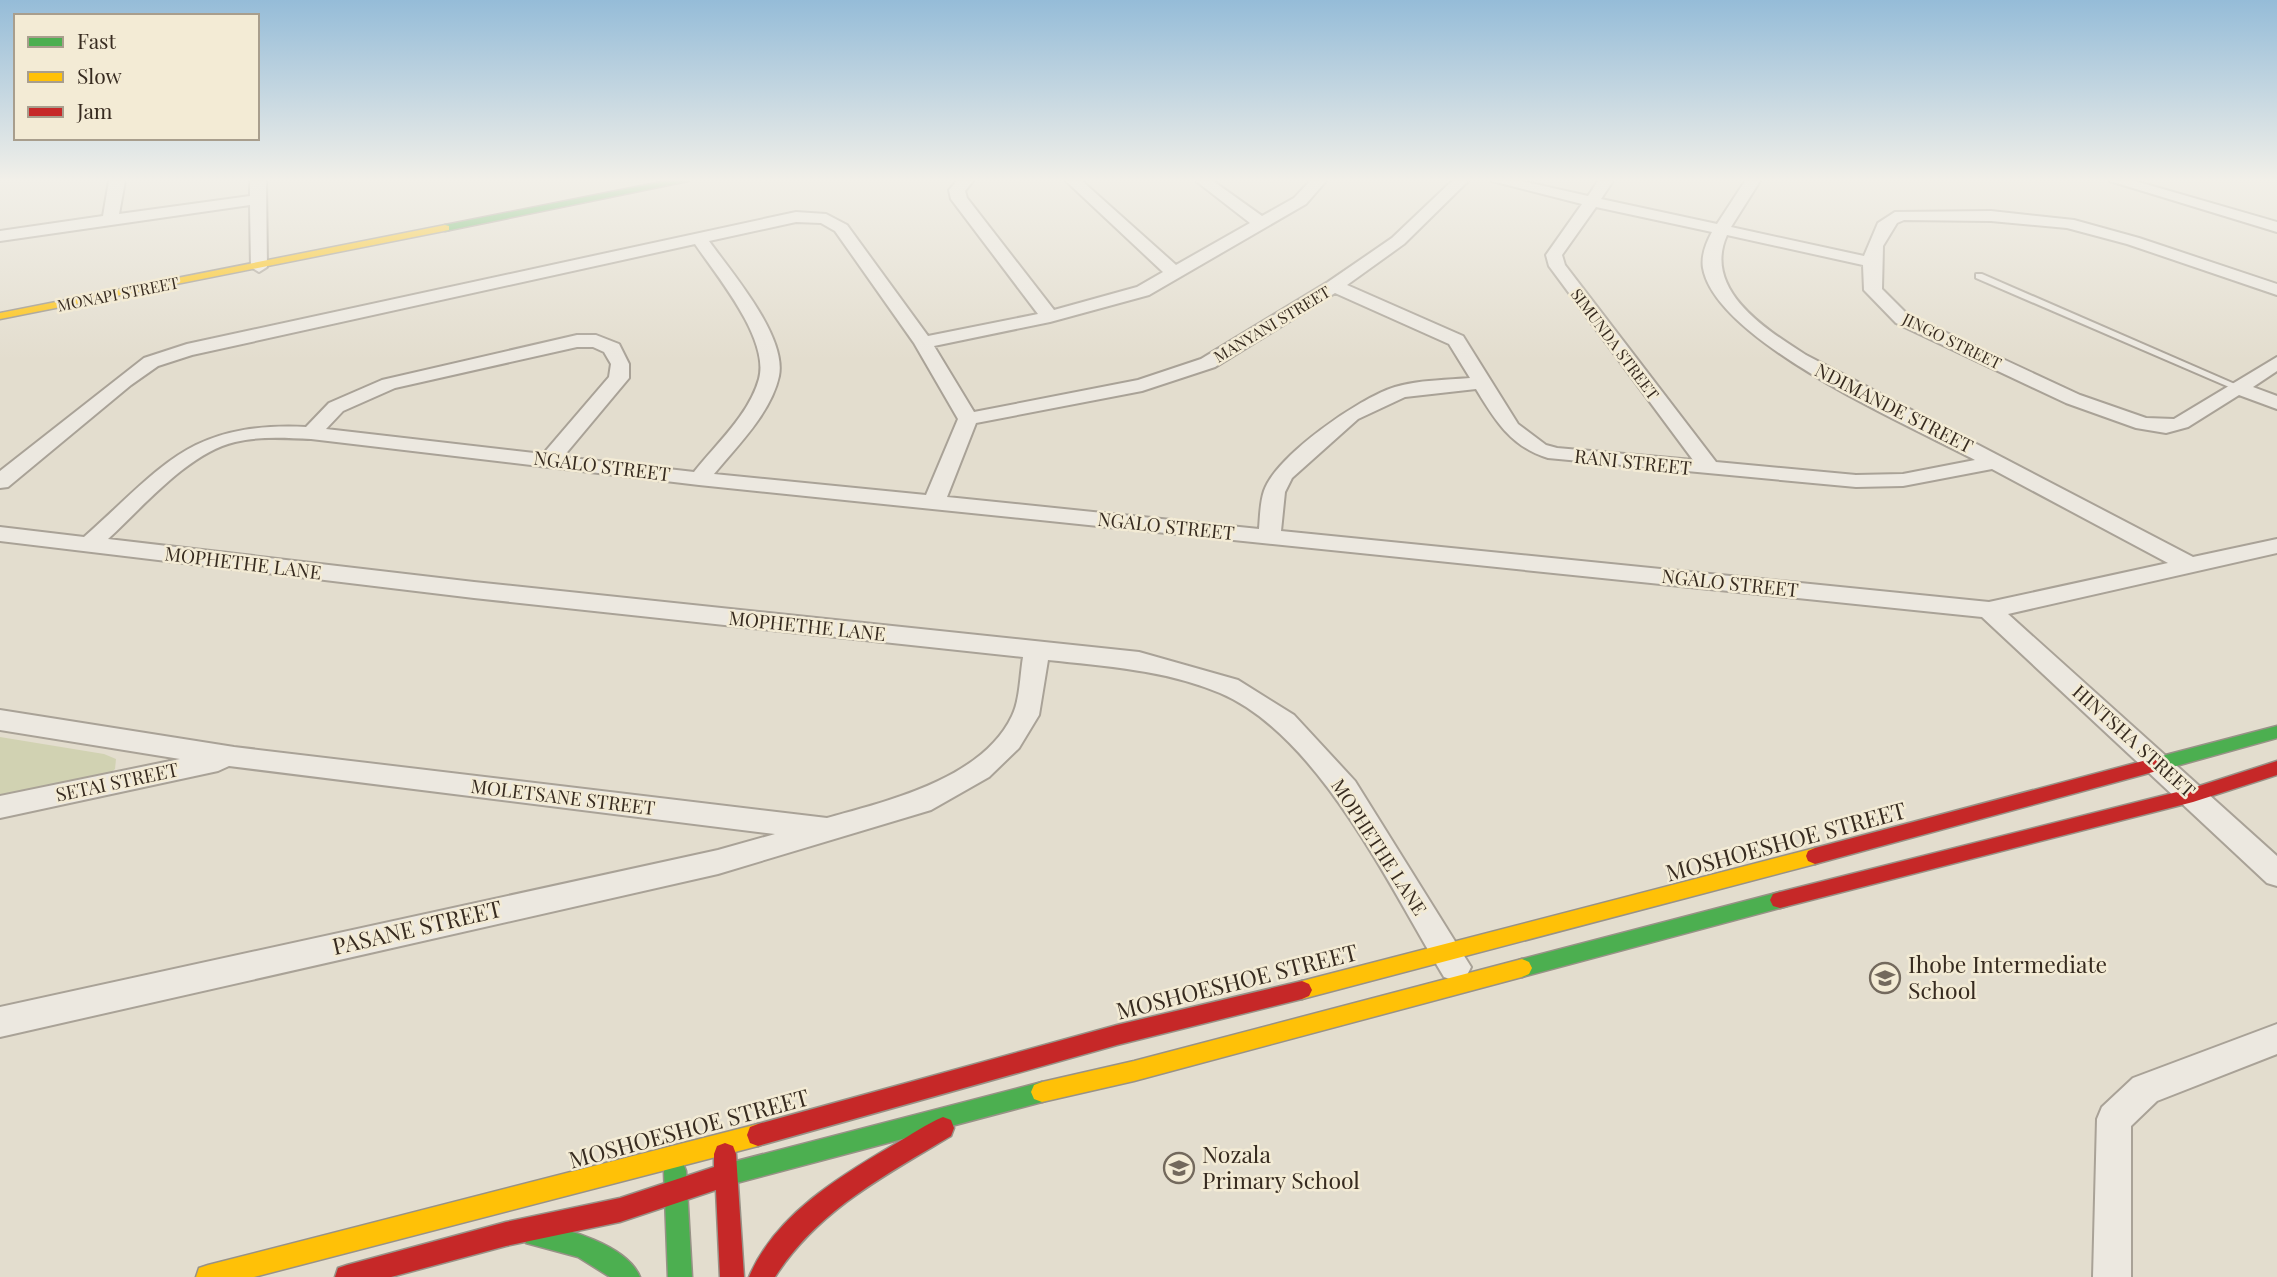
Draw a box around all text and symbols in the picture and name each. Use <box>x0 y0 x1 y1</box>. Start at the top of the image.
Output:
legend <box>14 14 259 140</box>
text: Fast <box>77 26 116 54</box>
text: Slow <box>77 61 122 89</box>
text: Jam <box>76 96 113 124</box>
street label: MONAPI STREET <box>55 271 181 316</box>
street label: MANYANI STREET <box>1210 280 1334 367</box>
street label: SIMUNDA STREET <box>1567 284 1664 404</box>
street label: JINGO STREET <box>1899 307 2005 374</box>
street label: NDIMANDE STREET <box>1811 356 1978 458</box>
street label: RANI STREET <box>1573 442 1693 480</box>
street label: NGALO STREET <box>532 444 672 486</box>
street label: NGALO STREET <box>1096 505 1236 545</box>
street label: MOPHETHE LANE <box>163 539 323 585</box>
street label: NGALO STREET <box>1660 562 1800 602</box>
street label: MOPHETHE LANE <box>727 604 887 646</box>
street label: HINTSHA STREET <box>2068 678 2202 802</box>
street label: SETAI STREET <box>53 755 181 807</box>
street label: MOLETSANE STREET <box>469 772 657 820</box>
street label: MOPHETHE LANE <box>1326 773 1434 920</box>
street label: MOSHOESHOE STREET <box>1662 794 1909 888</box>
street label: PASANE STREET <box>329 892 505 961</box>
street label: MOSHOESHOE STREET <box>1113 936 1360 1026</box>
place label: Ihobe Intermediate School <box>1908 948 2107 1005</box>
school or university icon: Ihobe Intermediate School <box>1868 961 1902 995</box>
street label: MOSHOESHOE STREET <box>565 1081 812 1175</box>
place label: Nozala Primary School <box>1202 1138 1360 1195</box>
school or university icon: Nozala Primary School <box>1162 1151 1196 1185</box>

